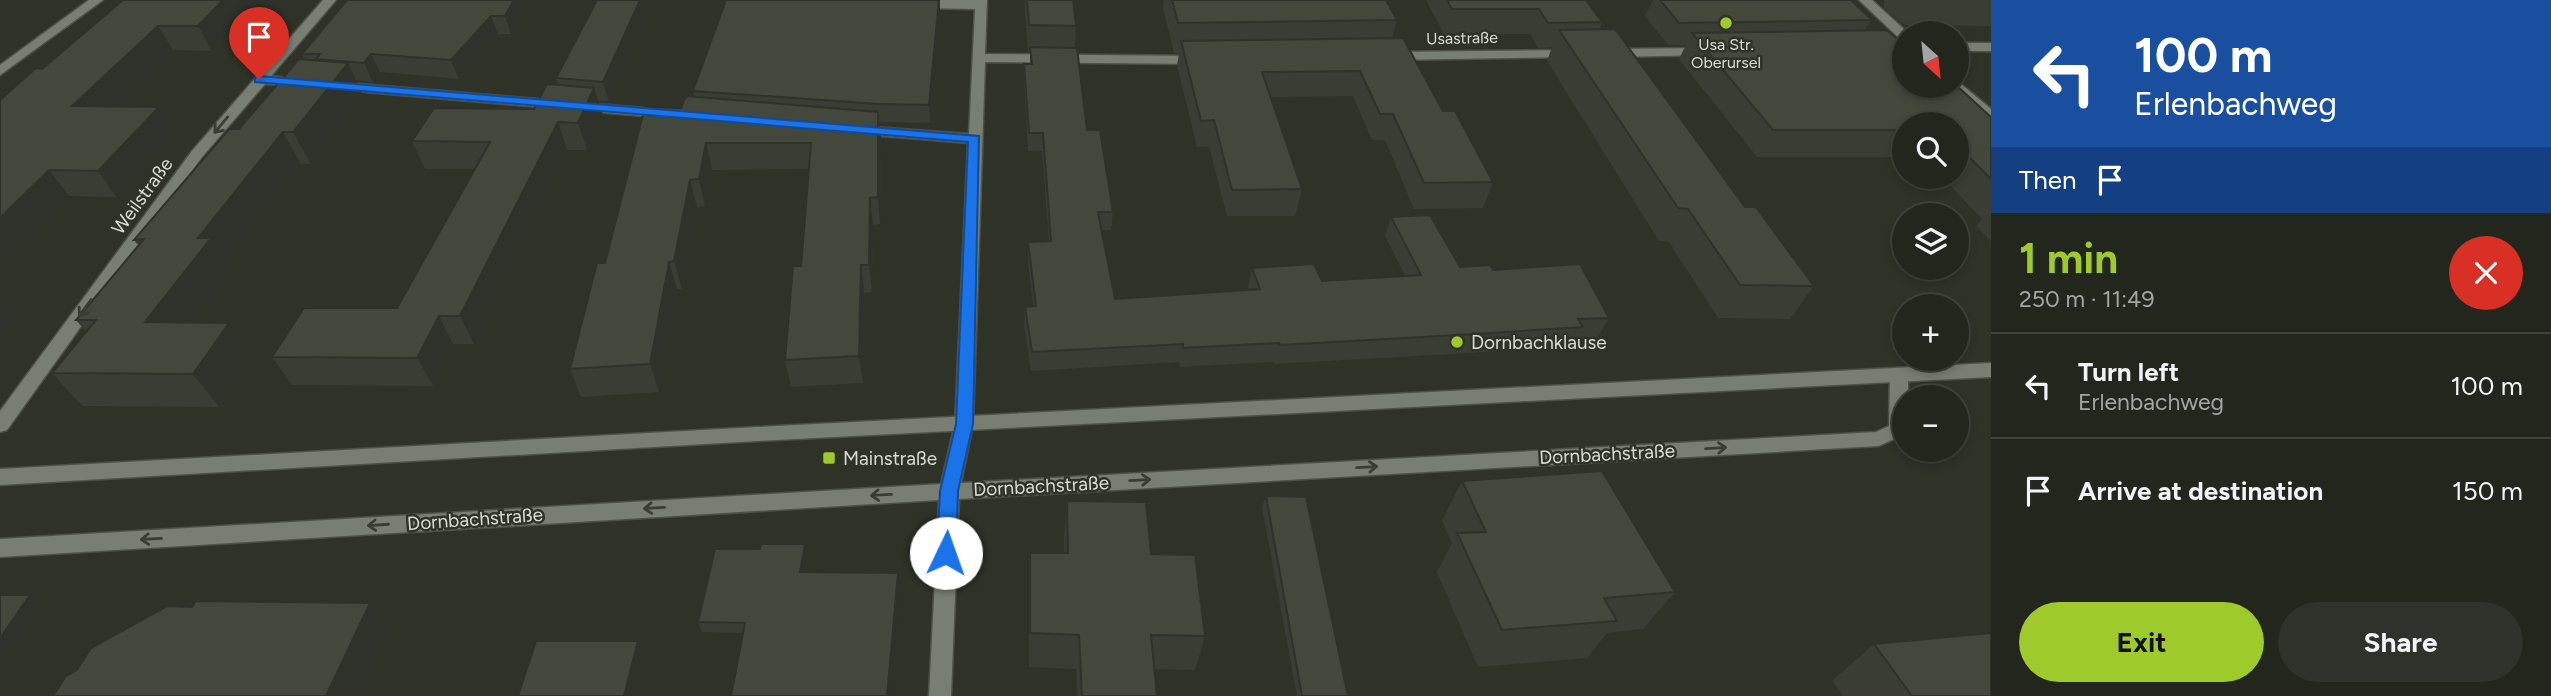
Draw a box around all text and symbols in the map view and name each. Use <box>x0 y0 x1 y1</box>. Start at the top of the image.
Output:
pin <box>229 7 289 79</box>
marker: Usa Str. Oberursel <box>1718 15 1734 31</box>
icon: arrive <box>240 18 278 56</box>
north arrow <box>1892 21 1969 98</box>
map controls <box>1892 21 1969 462</box>
text: 100 m <box>2134 25 2273 84</box>
street label: Usastraße <box>1426 28 1498 48</box>
icon: left <box>2019 28 2110 119</box>
place label: Usa Str. Oberursel <box>1691 35 1761 72</box>
text: Erlenbachweg <box>2134 85 2337 123</box>
button: search <box>1892 112 1969 189</box>
one-way arrow <box>213 116 229 134</box>
street label: Weilstraße <box>106 153 178 239</box>
icon: arrive <box>2091 161 2129 199</box>
text: Then <box>2019 164 2077 196</box>
button: layers <box>1892 203 1969 280</box>
text: 1 min <box>2019 233 2118 284</box>
button: close <box>2449 236 2523 310</box>
text: 250 m · 11:49 <box>2019 285 2154 313</box>
button: + <box>1892 294 1969 371</box>
one-way arrow <box>78 298 93 317</box>
place label: Dornbachklause <box>1471 331 1607 354</box>
marker: Dornbachklause <box>1449 334 1465 350</box>
text: Turn left <box>2078 356 2179 388</box>
icon: left <box>2019 367 2057 405</box>
text: 100 m <box>2450 370 2523 402</box>
button: − <box>1892 385 1969 462</box>
text: Erlenbachweg <box>2078 388 2224 416</box>
street label: Dornbachstraße <box>1538 439 1676 469</box>
one-way arrow <box>1705 442 1728 455</box>
place label: Mainstraße <box>843 447 937 470</box>
marker: Mainstraße <box>821 450 837 466</box>
one-way arrow <box>1355 460 1378 473</box>
street label: Dornbachstraße <box>972 471 1110 501</box>
icon: arrive <box>2019 472 2057 510</box>
one-way arrow <box>1128 473 1151 486</box>
text: Arrive at destination <box>2078 475 2323 507</box>
text: 150 m <box>2452 475 2523 507</box>
one-way arrow <box>870 489 893 502</box>
one-way arrow <box>643 502 666 515</box>
street label: Dornbachstraße <box>406 503 544 535</box>
position arrow <box>909 516 983 590</box>
one-way arrow <box>367 519 390 532</box>
one-way arrow <box>140 533 163 546</box>
button: Exit <box>2019 602 2264 682</box>
button: Share <box>2278 602 2523 682</box>

